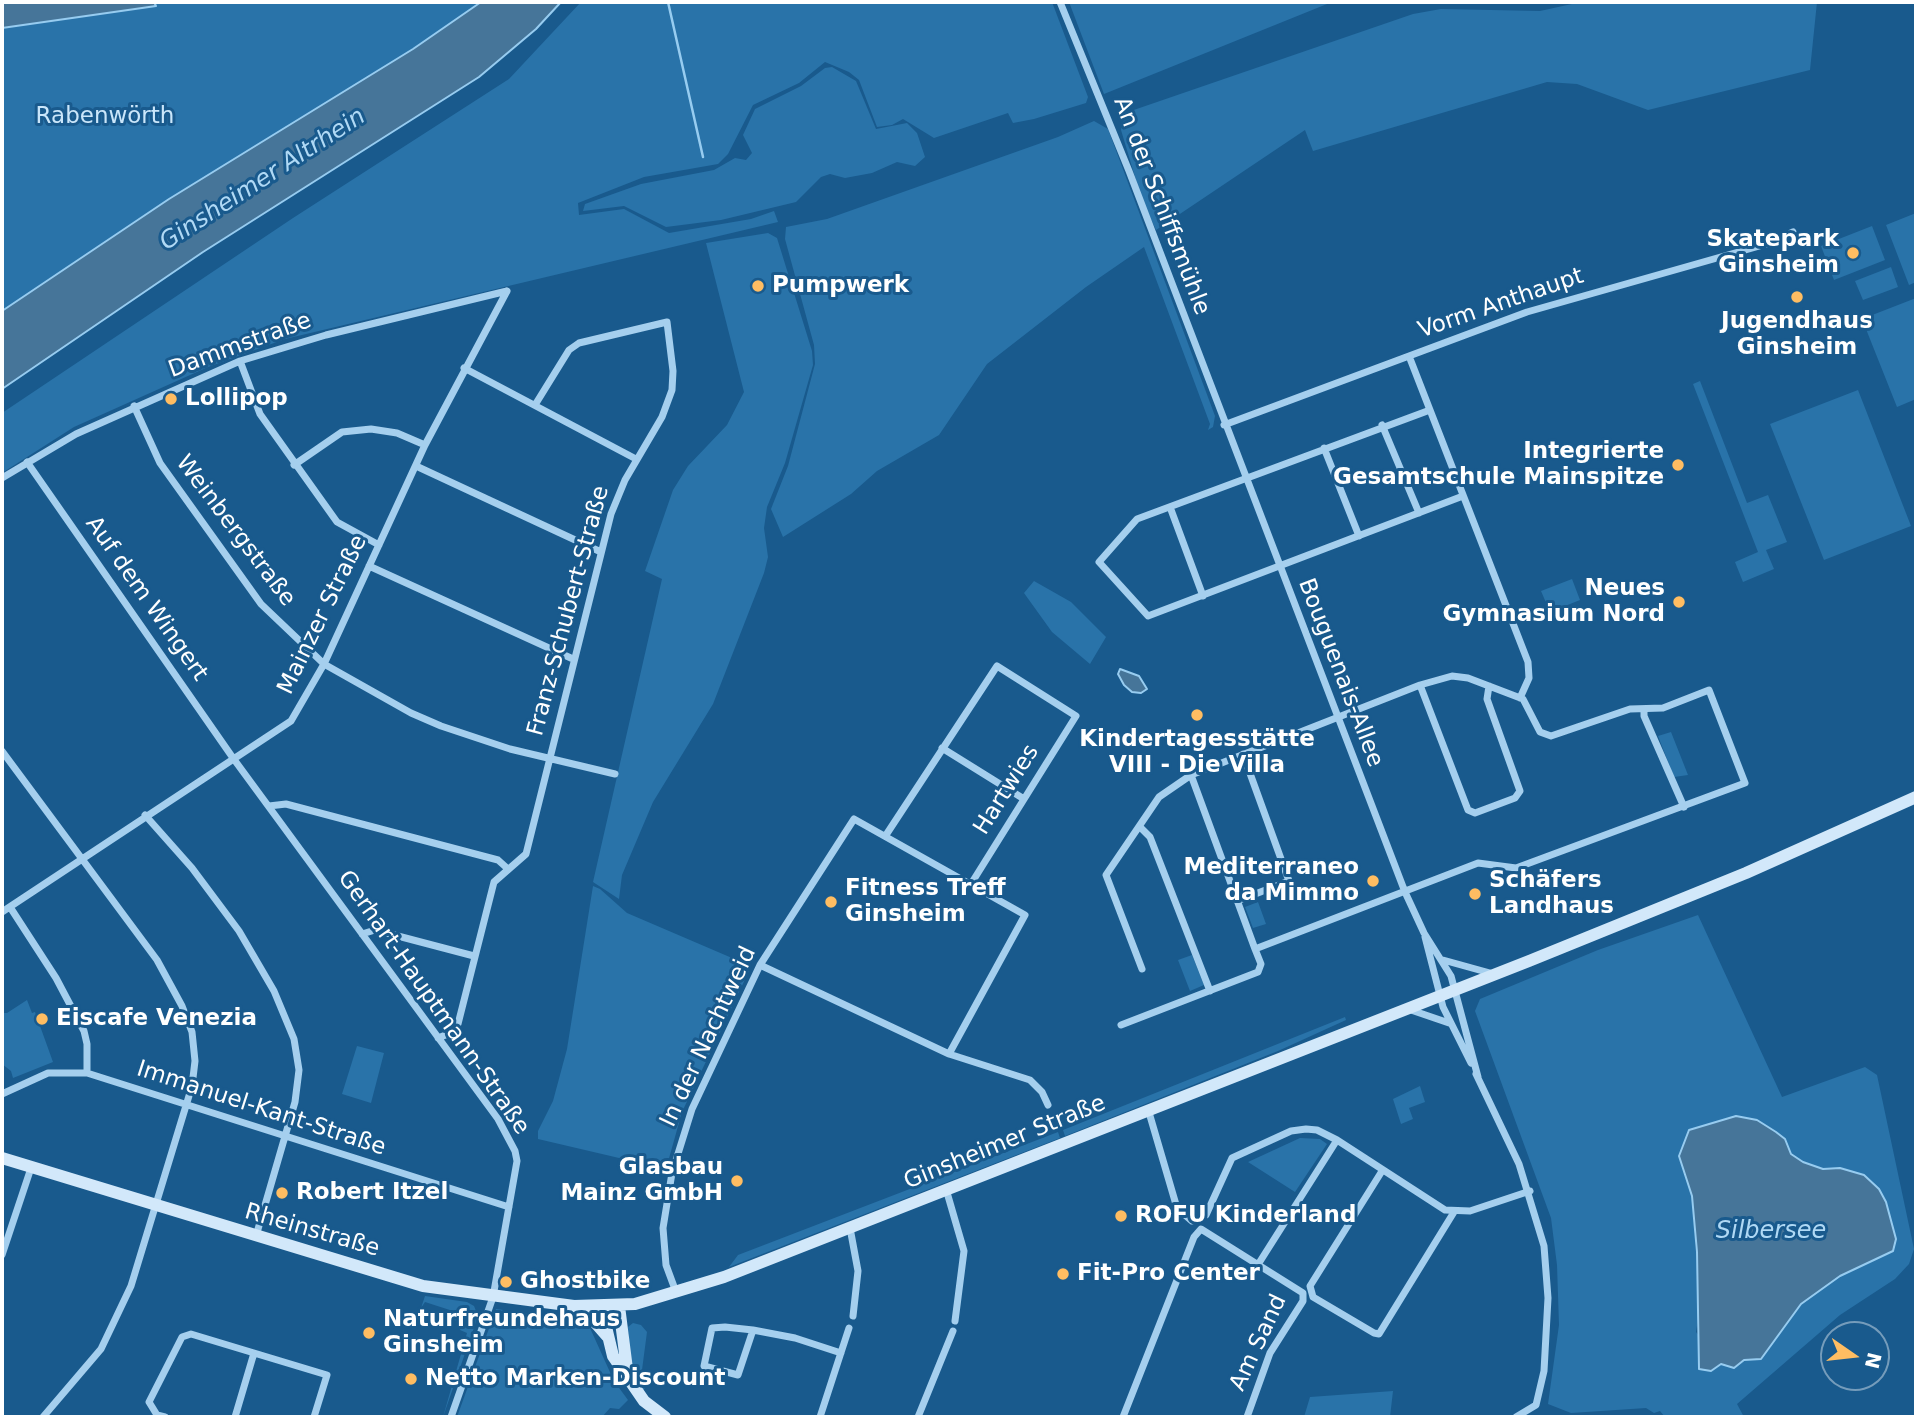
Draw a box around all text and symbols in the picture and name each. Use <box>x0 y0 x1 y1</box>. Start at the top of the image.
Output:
street label: An der Schiffsmühle <box>1107 93 1215 319</box>
park label: Rabenwörth <box>36 103 174 131</box>
water label: Ginsheimer Altrhein <box>155 103 371 257</box>
place label: Skatepark Ginsheim <box>1706 226 1839 280</box>
marker: Skatepark Ginsheim <box>1845 245 1861 261</box>
street label: Vorm Anthaupt <box>1415 263 1587 345</box>
place label: Pumpwerk <box>772 272 909 300</box>
marker: Pumpwerk <box>750 278 766 294</box>
marker: Jugendhaus Ginsheim <box>1789 289 1805 305</box>
street label: Dammstraße <box>165 307 315 385</box>
place label: Jugendhaus Ginsheim <box>1721 308 1873 362</box>
place label: Lollipop <box>185 385 288 413</box>
marker: Lollipop <box>163 391 179 407</box>
place label: Integrierte Gesamtschule Mainspitze <box>1333 438 1664 492</box>
street label: Weinbergstraße <box>169 450 301 612</box>
marker: Integrierte Gesamtschule Mainspitze <box>1670 457 1686 473</box>
street label: Franz-Schubert-Straße <box>522 483 616 739</box>
street label: Auf dem Wingert <box>79 511 213 687</box>
street label: Mainzer Straße <box>273 531 373 699</box>
street label: Bouguenais-Allee <box>1291 575 1389 771</box>
place label: Neues Gymnasium Nord <box>1442 575 1665 629</box>
marker: Neues Gymnasium Nord <box>1671 594 1687 610</box>
marker: Kindertagesstätte VIII - Die Villa <box>1189 707 1205 723</box>
place label: Kindertagesstätte VIII - Die Villa <box>1079 726 1315 780</box>
street label: Hartwies <box>968 740 1046 840</box>
place label: Mediterraneo da Mimmo <box>1184 854 1359 908</box>
street label: Gerhart-Hauptmann-Straße <box>331 866 535 1140</box>
place label: Schäfers Landhaus <box>1489 867 1614 921</box>
marker: Mediterraneo da Mimmo <box>1365 873 1381 889</box>
place label: Fitness Treff Ginsheim <box>845 875 1006 929</box>
marker: Schäfers Landhaus <box>1467 886 1483 902</box>
marker: Fitness Treff Ginsheim <box>823 894 839 910</box>
street label: In der Nachtweid <box>655 942 763 1132</box>
place label: Eiscafe Venezia <box>56 1005 257 1033</box>
marker: Eiscafe Venezia <box>34 1011 50 1027</box>
street label: Immanuel-Kant-Straße <box>133 1056 389 1162</box>
street label: Ginsheimer Straße <box>900 1090 1110 1196</box>
place label: Glasbau Mainz GmbH <box>560 1154 723 1208</box>
marker: Glasbau Mainz GmbH <box>729 1173 745 1189</box>
place label: Robert Itzel <box>296 1179 448 1207</box>
marker: Robert Itzel <box>274 1185 290 1201</box>
street label: Rheinstraße <box>241 1199 383 1263</box>
place label: ROFU Kinderland <box>1135 1202 1356 1230</box>
marker: ROFU Kinderland <box>1113 1208 1129 1224</box>
water label: Silbersee <box>1716 1218 1826 1246</box>
place label: Fit-Pro Center <box>1077 1260 1260 1288</box>
marker: Fit-Pro Center <box>1055 1266 1071 1282</box>
place label: Ghostbike <box>520 1268 650 1296</box>
marker: Ghostbike <box>498 1274 514 1290</box>
street label: Am Sand <box>1225 1290 1293 1396</box>
place label: Naturfreundehaus Ginsheim <box>383 1306 620 1360</box>
north arrow <box>1820 1321 1890 1391</box>
marker: Naturfreundehaus Ginsheim <box>361 1325 377 1341</box>
text: N <box>1861 1350 1886 1371</box>
place label: Netto Marken-Discount <box>425 1365 725 1393</box>
marker: Netto Marken-Discount <box>403 1371 419 1387</box>

